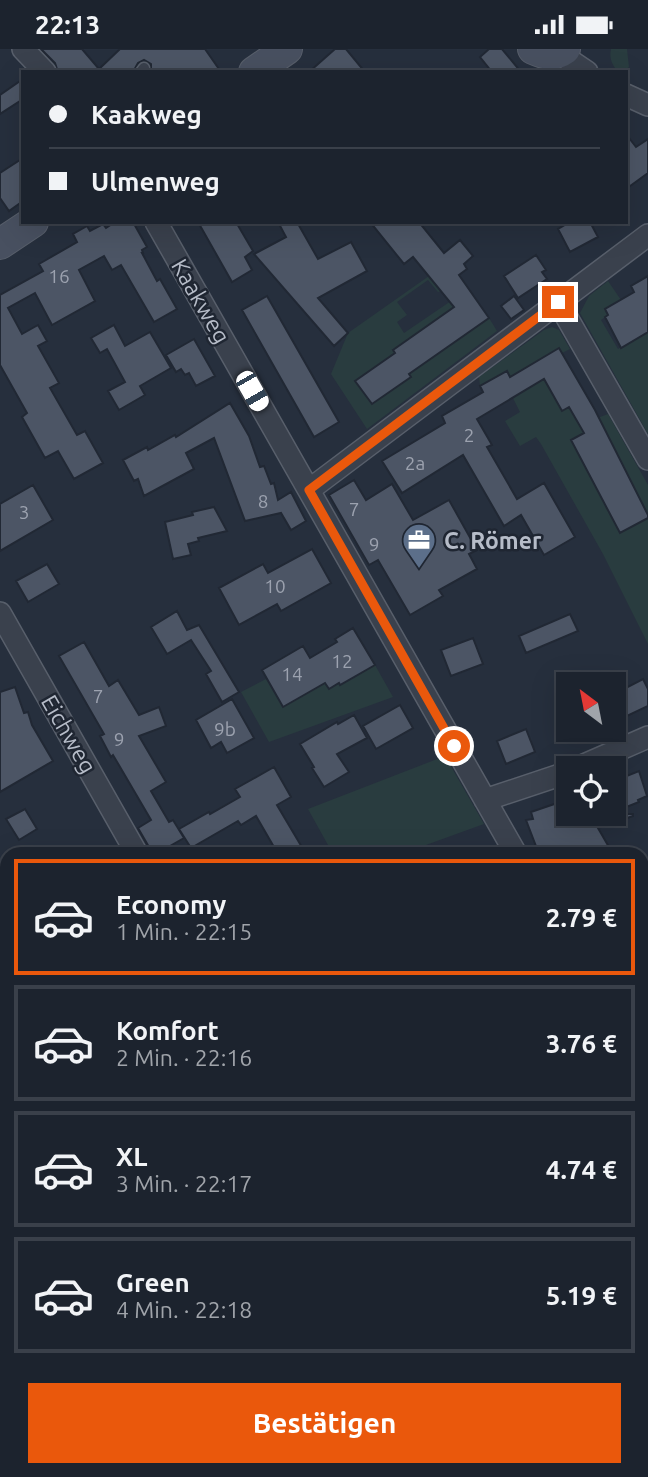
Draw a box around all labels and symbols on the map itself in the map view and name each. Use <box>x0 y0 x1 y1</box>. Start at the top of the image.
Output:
street label: Kaakweg <box>167 254 235 348</box>
house number: 16 <box>48 265 70 287</box>
route end <box>542 286 574 318</box>
car <box>233 368 272 414</box>
house number: 2 <box>464 424 474 446</box>
house number: 2a <box>405 452 425 474</box>
house number: 8 <box>258 490 268 512</box>
house number: 7 <box>349 498 359 520</box>
house number: 3 <box>19 501 29 523</box>
office icon: C. Römer <box>400 521 438 570</box>
place label: C. Römer <box>444 528 542 553</box>
house number: 9 <box>369 533 379 555</box>
house number: 10 <box>264 575 286 597</box>
house number: 12 <box>331 650 353 672</box>
house number: 14 <box>281 663 303 685</box>
north arrow <box>556 672 626 742</box>
house number: 7 <box>93 685 103 707</box>
street label: Eichweg <box>37 690 101 778</box>
house number: 9b <box>214 718 236 740</box>
house number: 9 <box>114 728 124 750</box>
route start <box>438 730 470 762</box>

